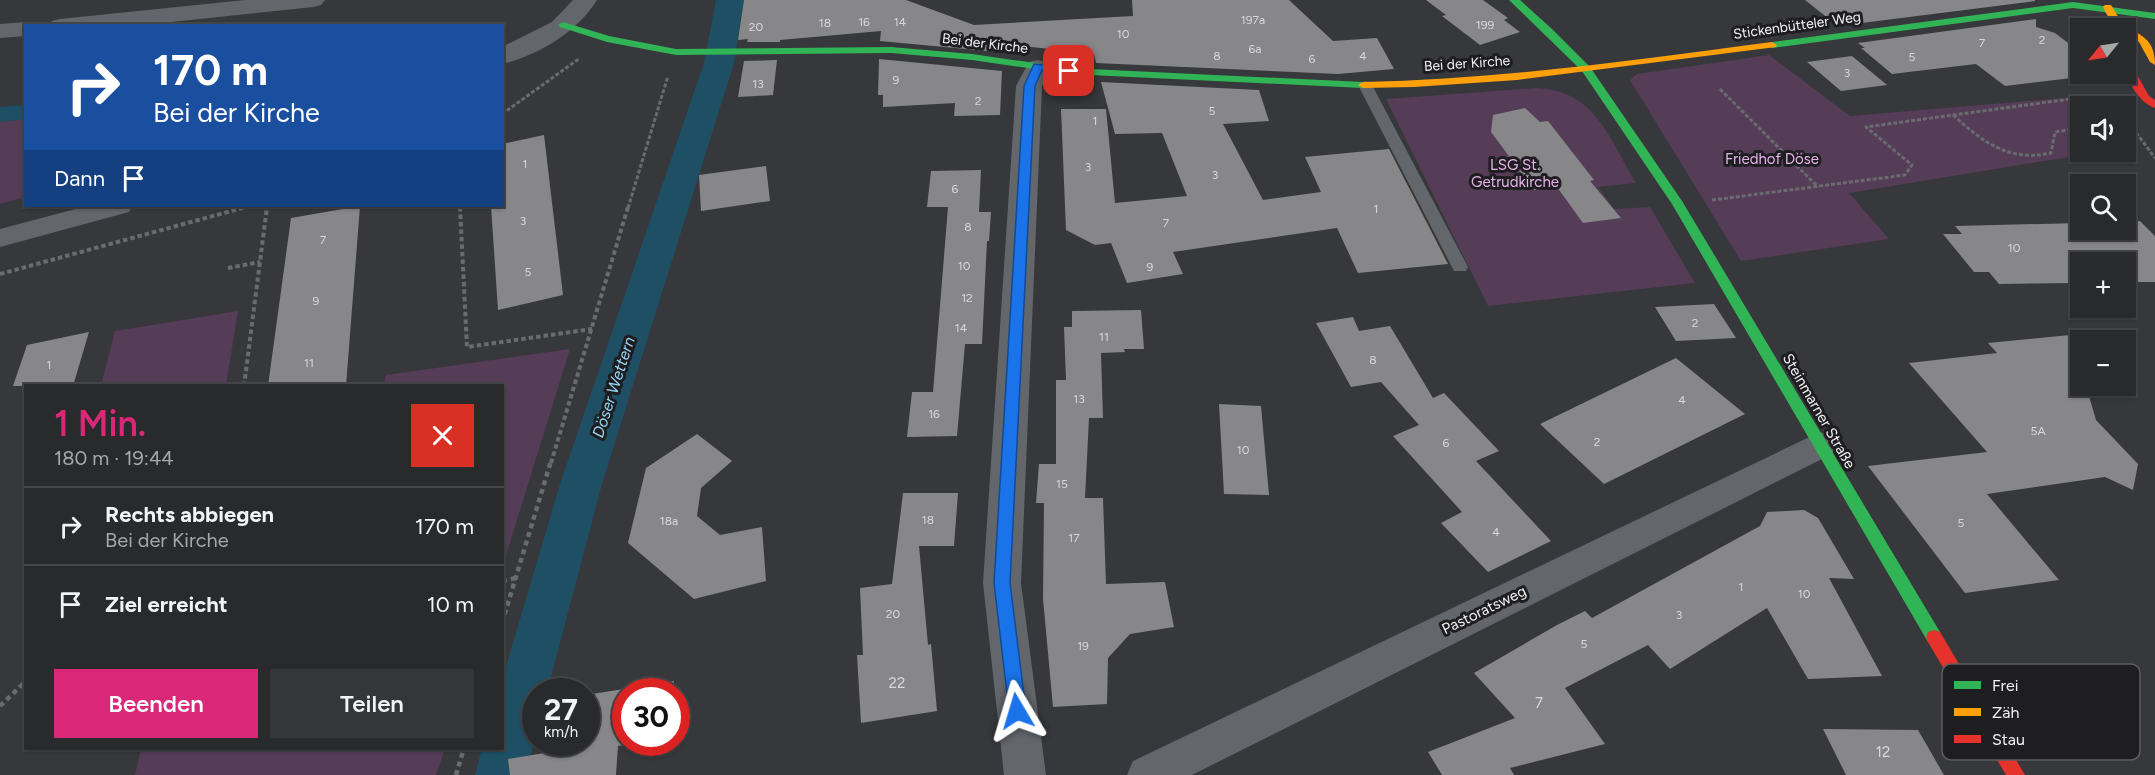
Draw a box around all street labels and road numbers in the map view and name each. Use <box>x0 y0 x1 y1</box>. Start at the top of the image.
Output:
street label: Stickenbütteler Weg <box>1732 8 1862 43</box>
street label: Bei der Kirche <box>941 30 1029 57</box>
street label: Bei der Kirche <box>1423 52 1511 75</box>
street label: Steinmarner Straße <box>1779 350 1859 472</box>
street label: Pastoratsweg <box>1439 582 1529 638</box>

